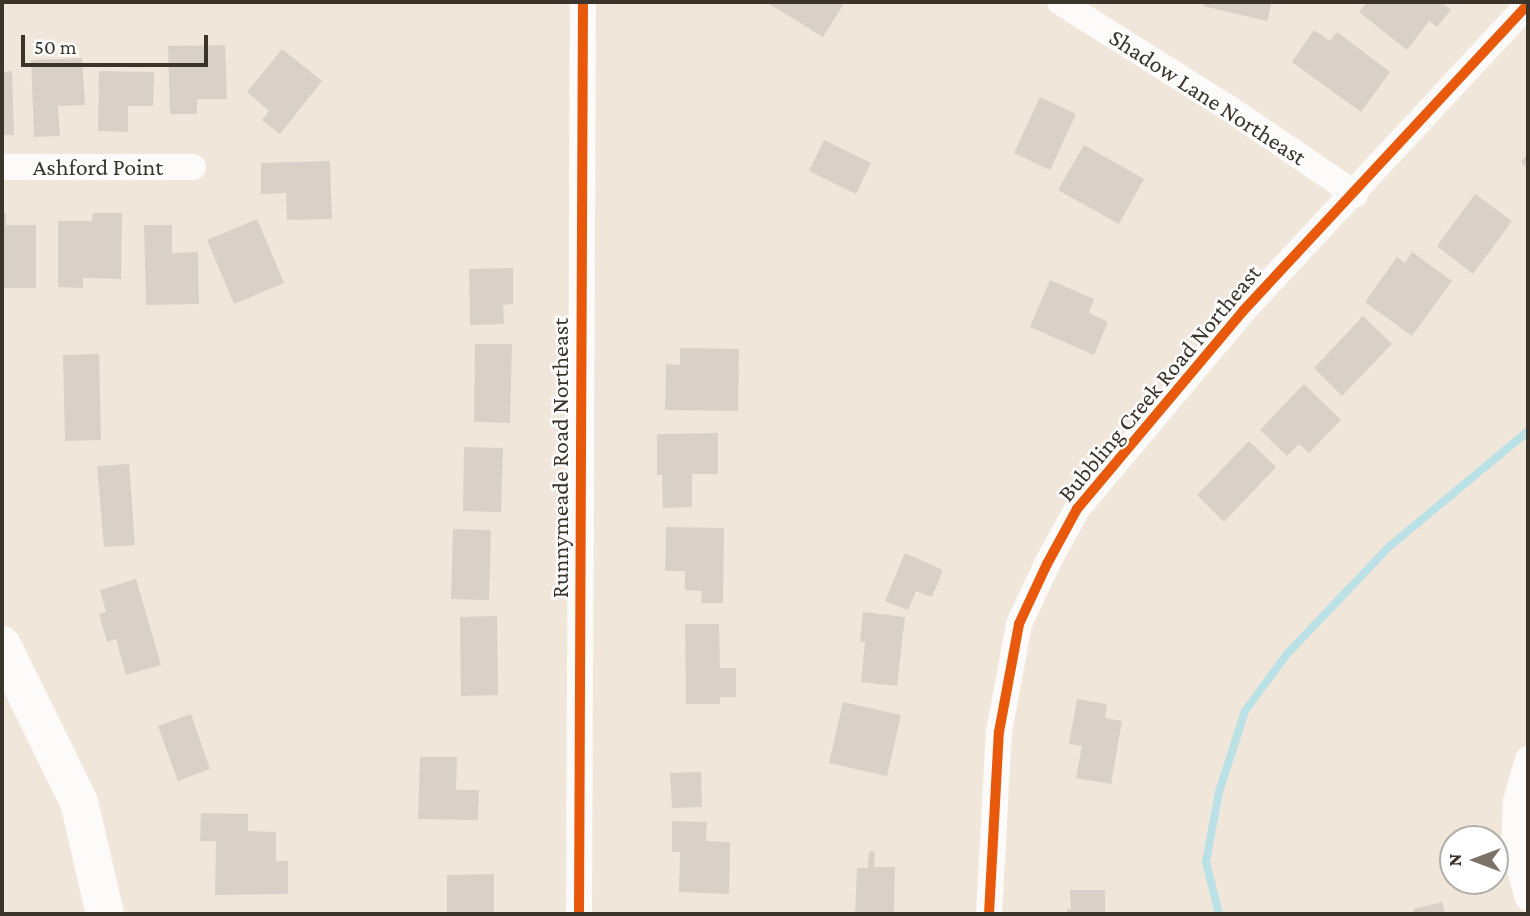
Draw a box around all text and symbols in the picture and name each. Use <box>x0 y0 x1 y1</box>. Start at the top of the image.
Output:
scale bar <box>24 21 212 65</box>
street label: Shadow Lane Northeast <box>1104 23 1312 171</box>
text: 50 m <box>34 35 77 59</box>
street label: Ashford Point <box>33 153 163 181</box>
street label: Bubbling Creek Road Northeast <box>1051 259 1267 507</box>
street label: Runnymeade Road Northeast <box>546 318 574 598</box>
north arrow <box>1439 825 1509 895</box>
text: N <box>1444 854 1465 866</box>

